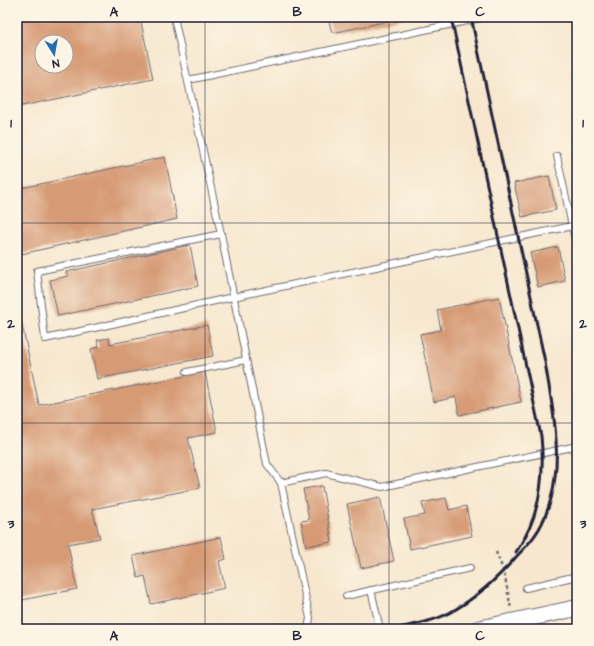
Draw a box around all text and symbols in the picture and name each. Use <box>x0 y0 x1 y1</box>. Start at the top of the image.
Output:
text: A <box>110 3 119 21</box>
text: B <box>292 3 302 21</box>
text: C <box>475 3 485 21</box>
north arrow <box>34 34 74 74</box>
text: N <box>51 55 61 71</box>
text: 1 <box>10 114 12 132</box>
text: 1 <box>582 114 584 132</box>
text: 2 <box>6 315 15 333</box>
text: 2 <box>578 315 587 333</box>
text: 3 <box>7 515 15 533</box>
text: 3 <box>579 515 587 533</box>
text: A <box>110 627 119 645</box>
text: B <box>292 627 302 645</box>
text: C <box>475 627 485 645</box>

